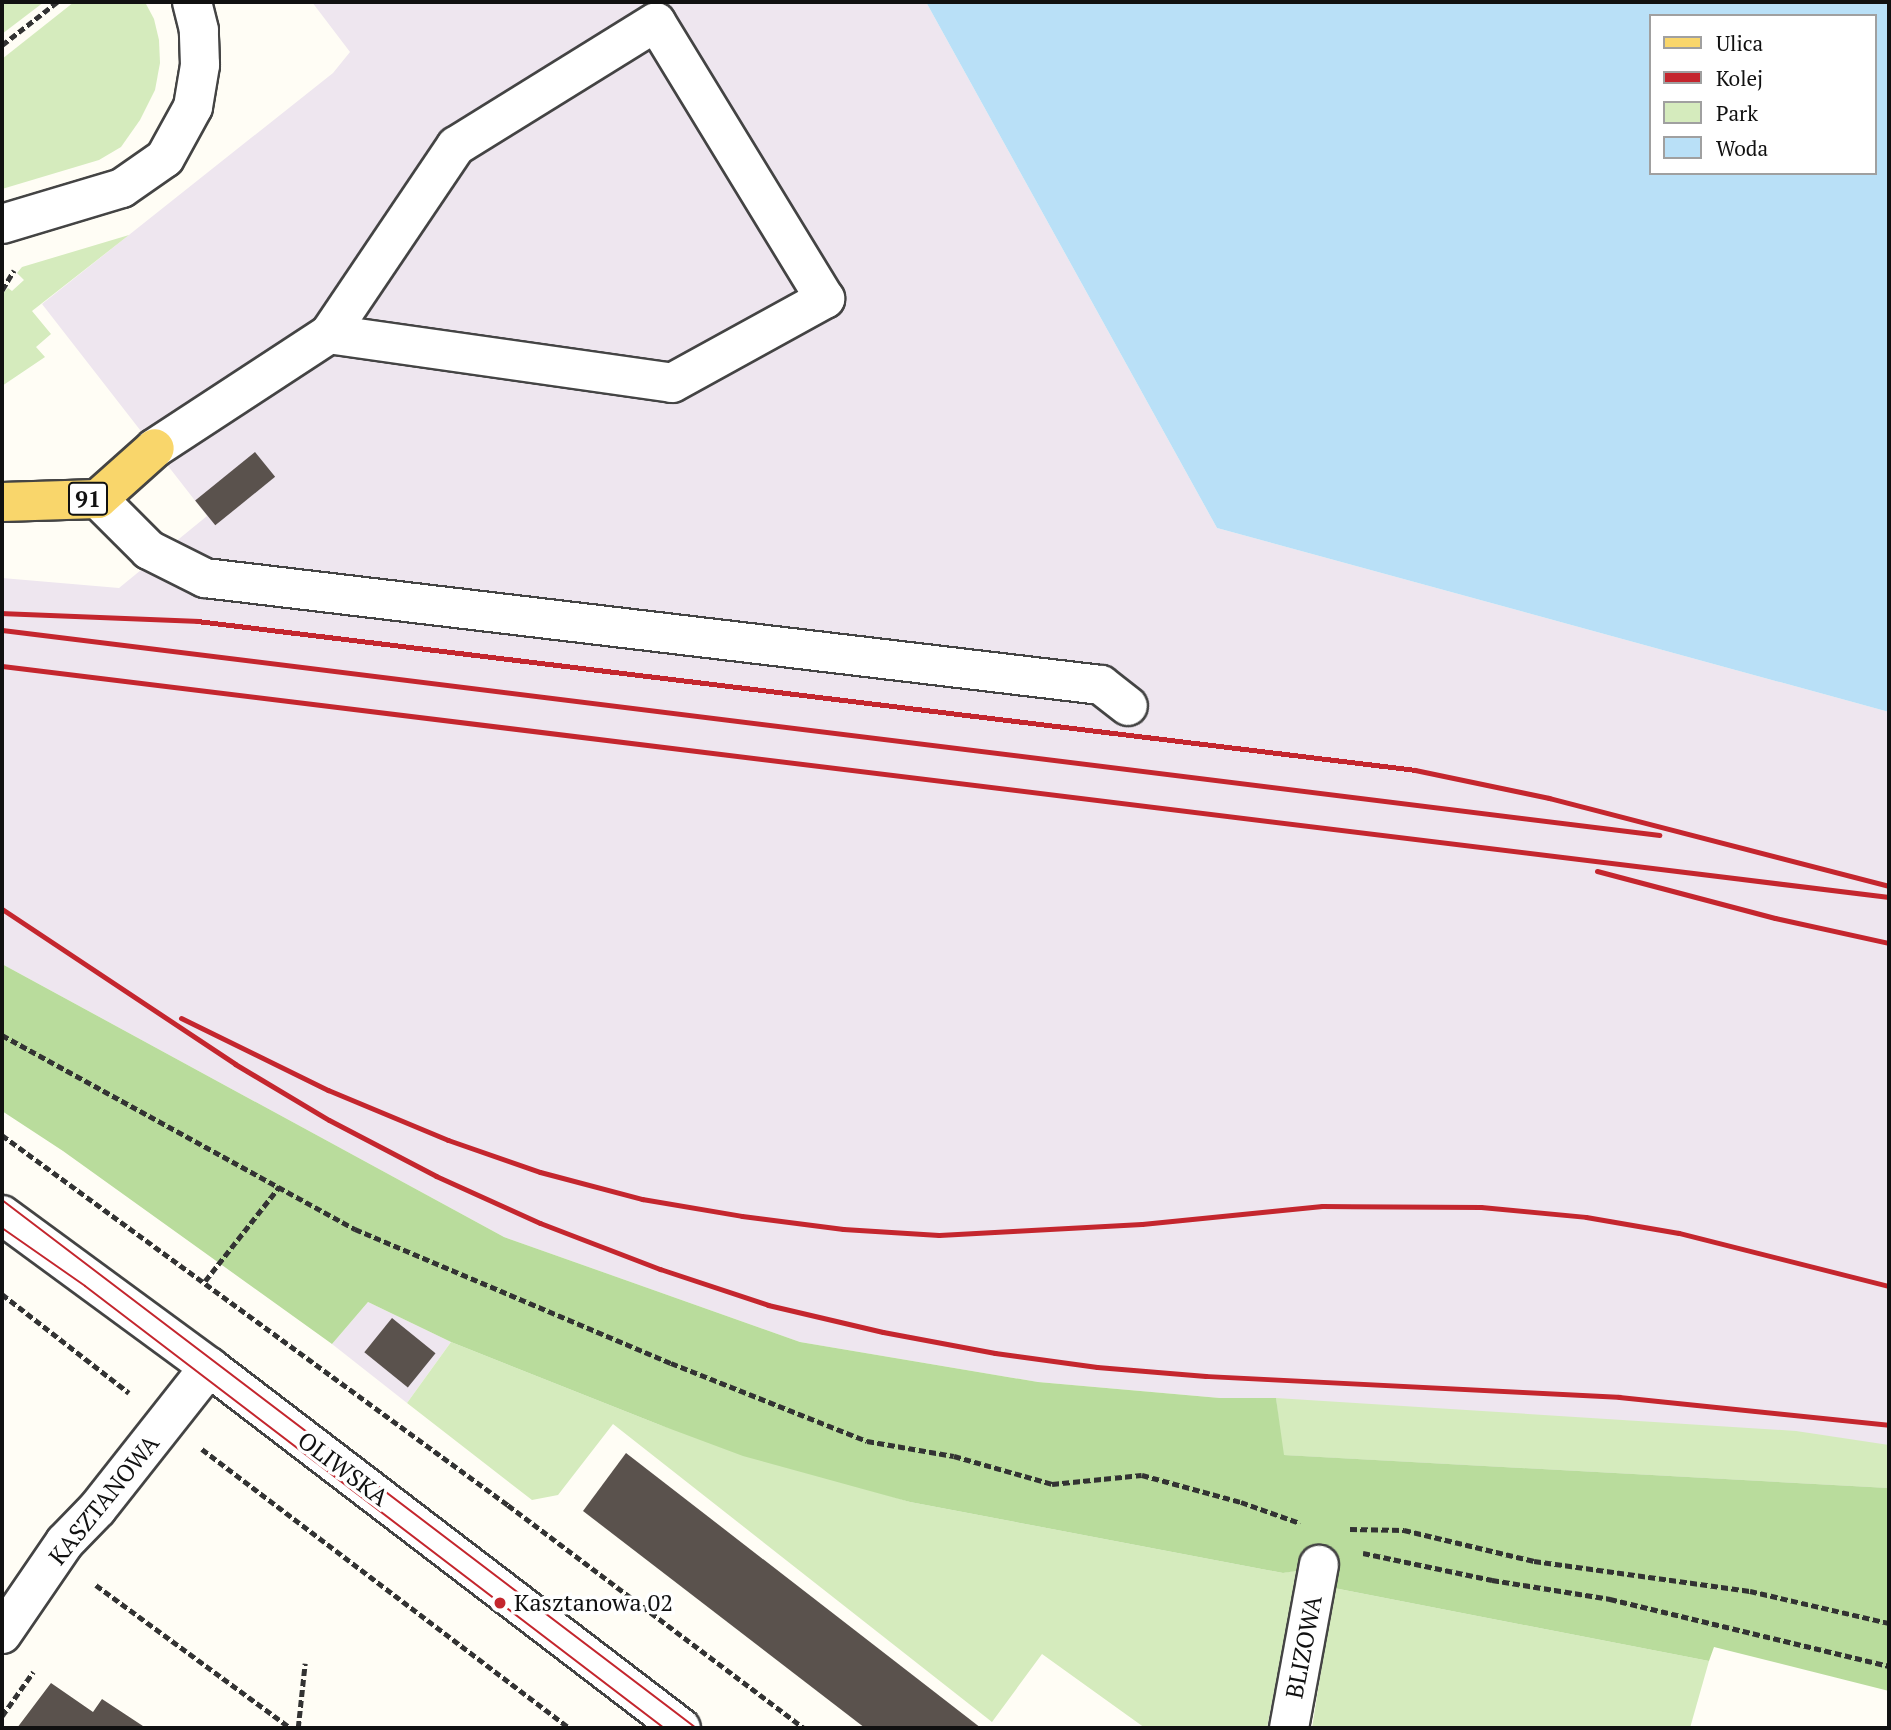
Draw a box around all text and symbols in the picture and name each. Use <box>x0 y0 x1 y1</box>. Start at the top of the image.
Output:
legend <box>1650 14 1877 175</box>
text: Ulica <box>1716 29 1763 57</box>
text: Kolej <box>1716 64 1763 92</box>
text: Park <box>1716 99 1758 127</box>
text: Woda <box>1716 134 1768 162</box>
road number: 91 <box>67 480 109 519</box>
street label: OLIWSKA <box>292 1426 394 1512</box>
street label: KASZTANOWA <box>43 1429 165 1571</box>
place label: Kasztanowa 02 <box>514 1589 673 1617</box>
street label: BLIZOWA <box>1280 1593 1328 1701</box>
marker: Kasztanowa 02 <box>492 1595 508 1611</box>

